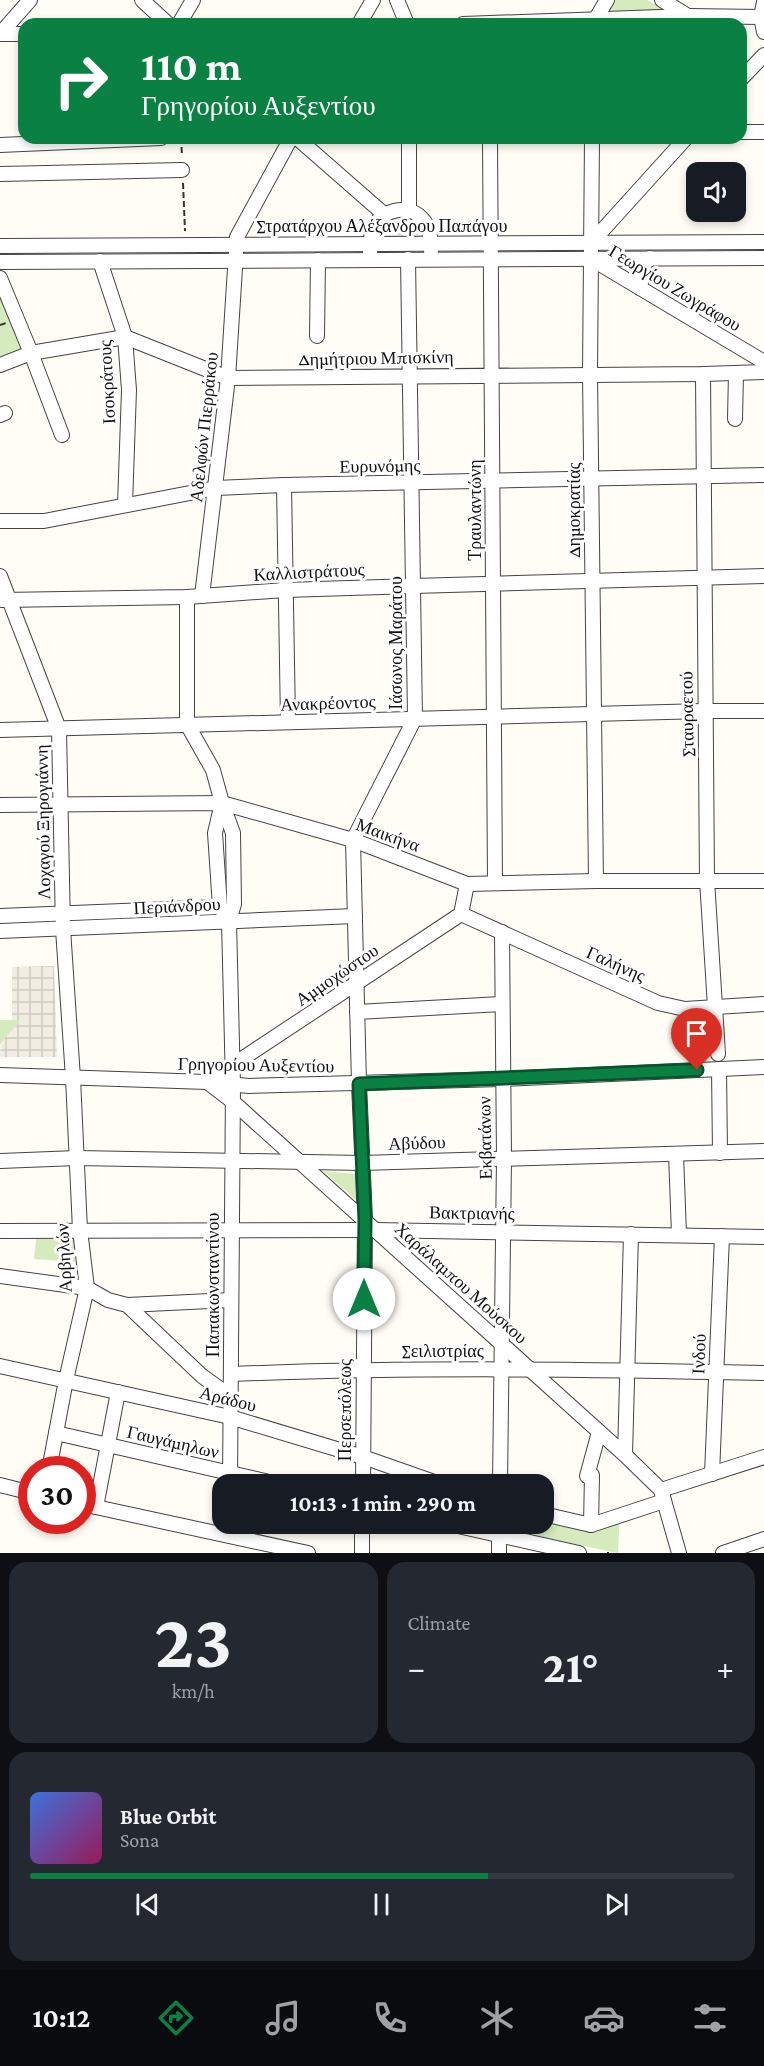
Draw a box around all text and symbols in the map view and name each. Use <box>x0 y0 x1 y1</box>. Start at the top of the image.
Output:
icon: right <box>42 42 120 120</box>
text: 110 m <box>141 42 242 89</box>
text: Γρηγορίου Αυξεντίου <box>141 91 376 121</box>
map controls <box>686 162 746 222</box>
button: sound <box>686 162 746 222</box>
street label: Στρατάρχου Αλέξανδρου Παπάγου <box>257 216 507 236</box>
street label: Γεωργίου Ζωγράφου <box>605 241 745 335</box>
street label: Ισοκράτους <box>95 339 119 425</box>
street label: Δημήτριου Μπισκίνη <box>298 347 454 369</box>
street label: Αδελφών Πιερράκου <box>186 351 222 503</box>
street label: Ευρυνόμης <box>339 455 421 477</box>
street label: Τραυλαντώνη <box>465 459 485 561</box>
street label: Δημοκρατίας <box>564 462 584 558</box>
street label: Καλλιστράτους <box>253 559 365 585</box>
street label: Ιάσωνος Μαράτου <box>386 576 406 710</box>
street label: Σταυραετού <box>676 671 698 757</box>
street label: Ανακρέοντος <box>280 691 376 715</box>
street label: Λοχαγού Ξηρογιάννη <box>32 744 54 900</box>
street label: Μαικήνα <box>353 814 423 856</box>
street label: Περιάνδρου <box>133 894 221 918</box>
street label: Αμμοχώστου <box>292 940 382 1010</box>
street label: Γαλήνης <box>583 942 649 986</box>
pin <box>671 1008 722 1070</box>
icon: arrive <box>680 1017 713 1050</box>
street label: Γρηγορίου Αυξεντίου <box>178 1054 334 1076</box>
street label: Εκβατάνων <box>474 1096 496 1180</box>
street label: Αβύδου <box>388 1132 446 1154</box>
street label: Βακτριανής <box>429 1202 515 1224</box>
street label: Παπακωνσταντίνου <box>203 1213 223 1357</box>
street label: Χαράλαμπου Μούσκου <box>391 1218 531 1348</box>
street label: Αρβηλών <box>52 1223 76 1293</box>
position arrow <box>332 1267 396 1331</box>
street label: Ινδού <box>688 1333 710 1375</box>
street label: Σειλιστρίας <box>402 1341 484 1361</box>
street label: Περσεπόλεως <box>335 1359 355 1461</box>
street label: Αράδου <box>198 1382 259 1416</box>
street label: Γαυγάμηλων <box>125 1422 221 1462</box>
speed limit sign: 30 <box>18 1456 96 1534</box>
text: 10:13 · 1 min · 290 m <box>290 1491 476 1516</box>
text: 23 <box>154 1597 232 1684</box>
text: Climate <box>408 1612 470 1634</box>
text: 21° <box>543 1642 599 1692</box>
text: − <box>408 1649 425 1686</box>
text: + <box>717 1649 734 1686</box>
text: km/h <box>172 1680 215 1702</box>
text: Blue Orbit <box>120 1804 216 1829</box>
text: Sona <box>120 1829 159 1851</box>
icon: previous <box>131 1888 164 1921</box>
icon: pause <box>365 1888 398 1921</box>
icon: next <box>600 1888 633 1921</box>
icon: directions <box>155 1997 197 2039</box>
icon: music <box>262 1997 304 2039</box>
icon: phone <box>369 1997 411 2039</box>
icon: climate <box>476 1997 518 2039</box>
icon: car <box>583 1997 625 2039</box>
icon: filters <box>689 1997 731 2039</box>
text: 10:12 <box>32 2003 90 2033</box>

